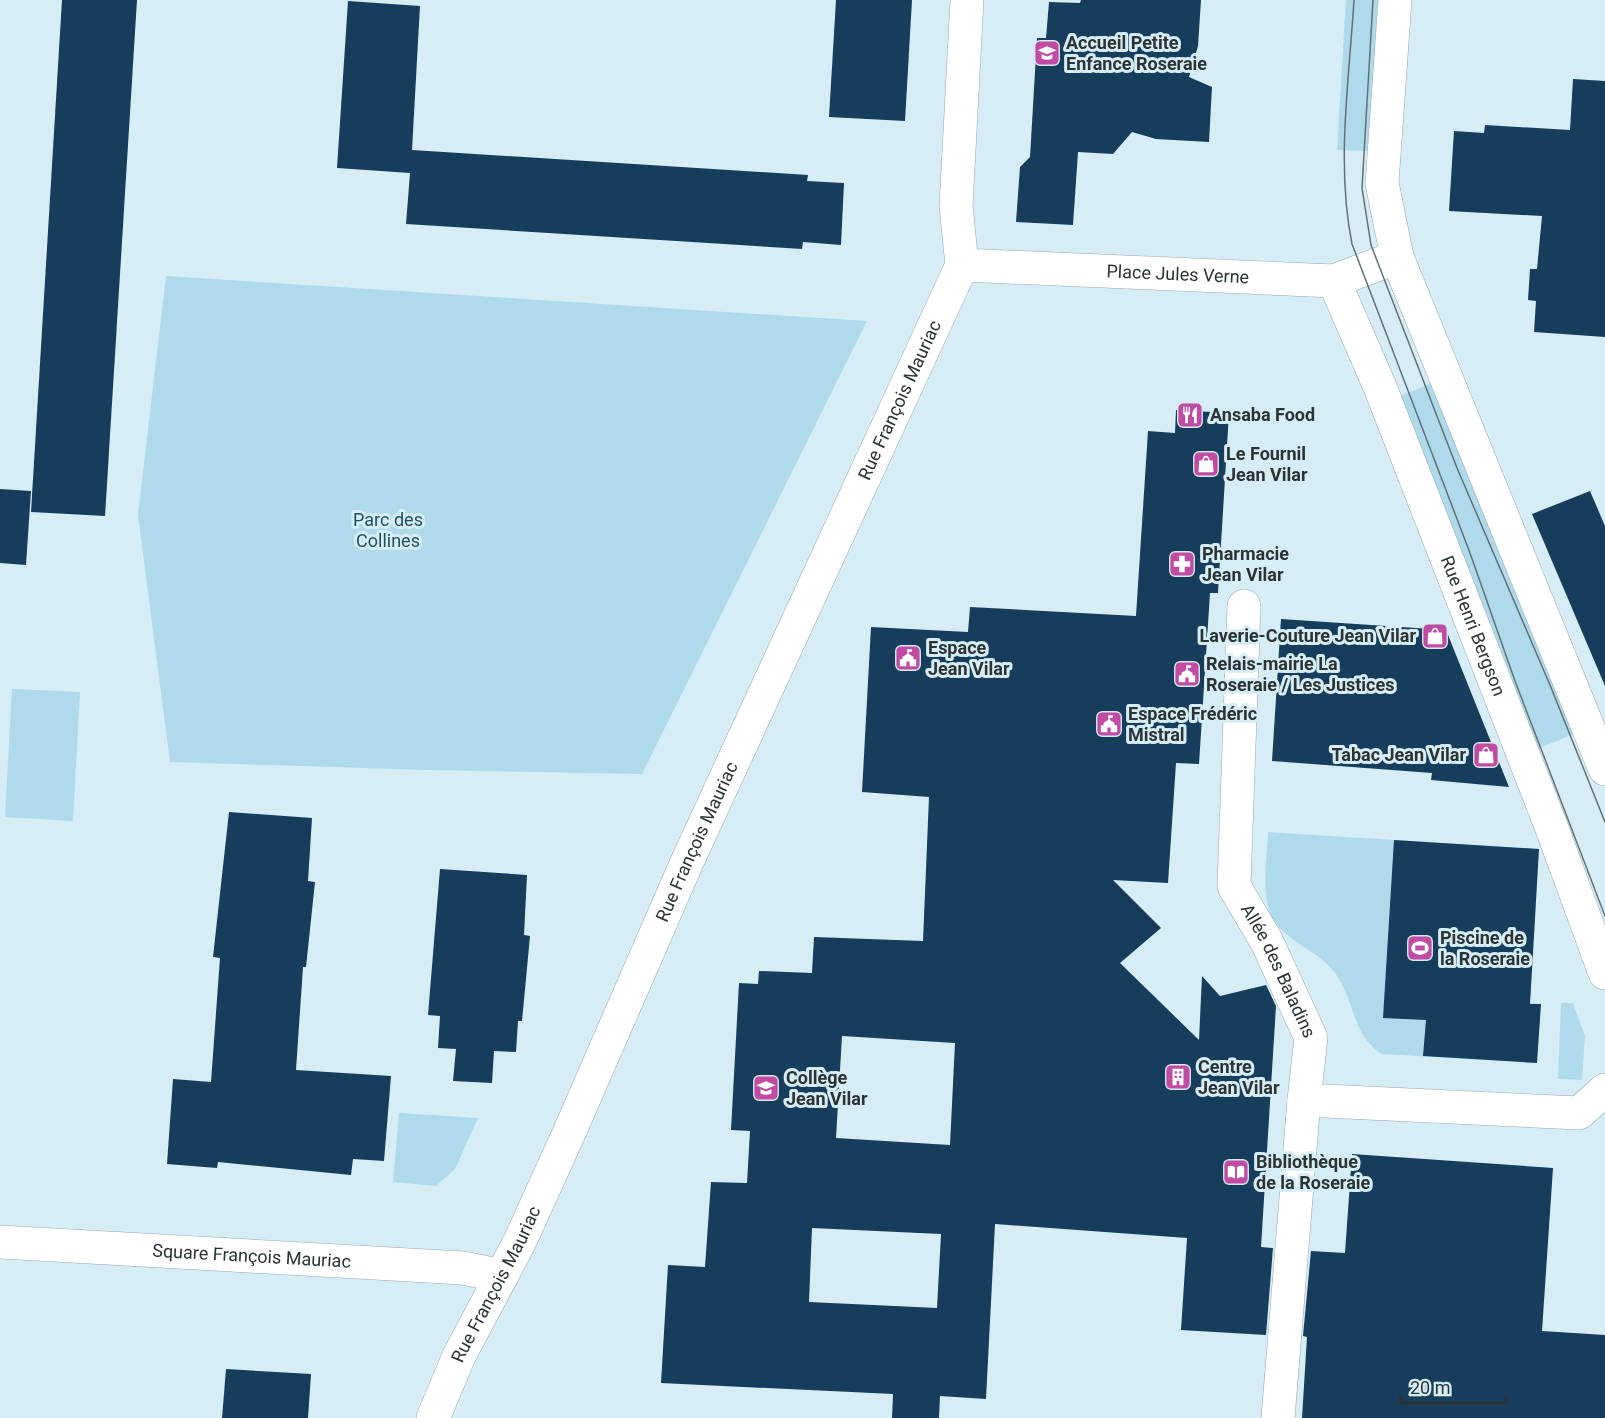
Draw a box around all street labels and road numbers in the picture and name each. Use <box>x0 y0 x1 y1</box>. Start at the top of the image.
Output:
street label: Place Jules Verne <box>1106 260 1250 287</box>
street label: Rue François Mauriac <box>853 317 945 483</box>
street label: Rue Henri Bergson <box>1437 553 1510 699</box>
street label: Rue François Mauriac <box>651 758 742 925</box>
street label: Allée des Baladins <box>1237 900 1320 1041</box>
street label: Rue François Mauriac <box>447 1203 544 1365</box>
street label: Square François Mauriac <box>152 1240 351 1272</box>

